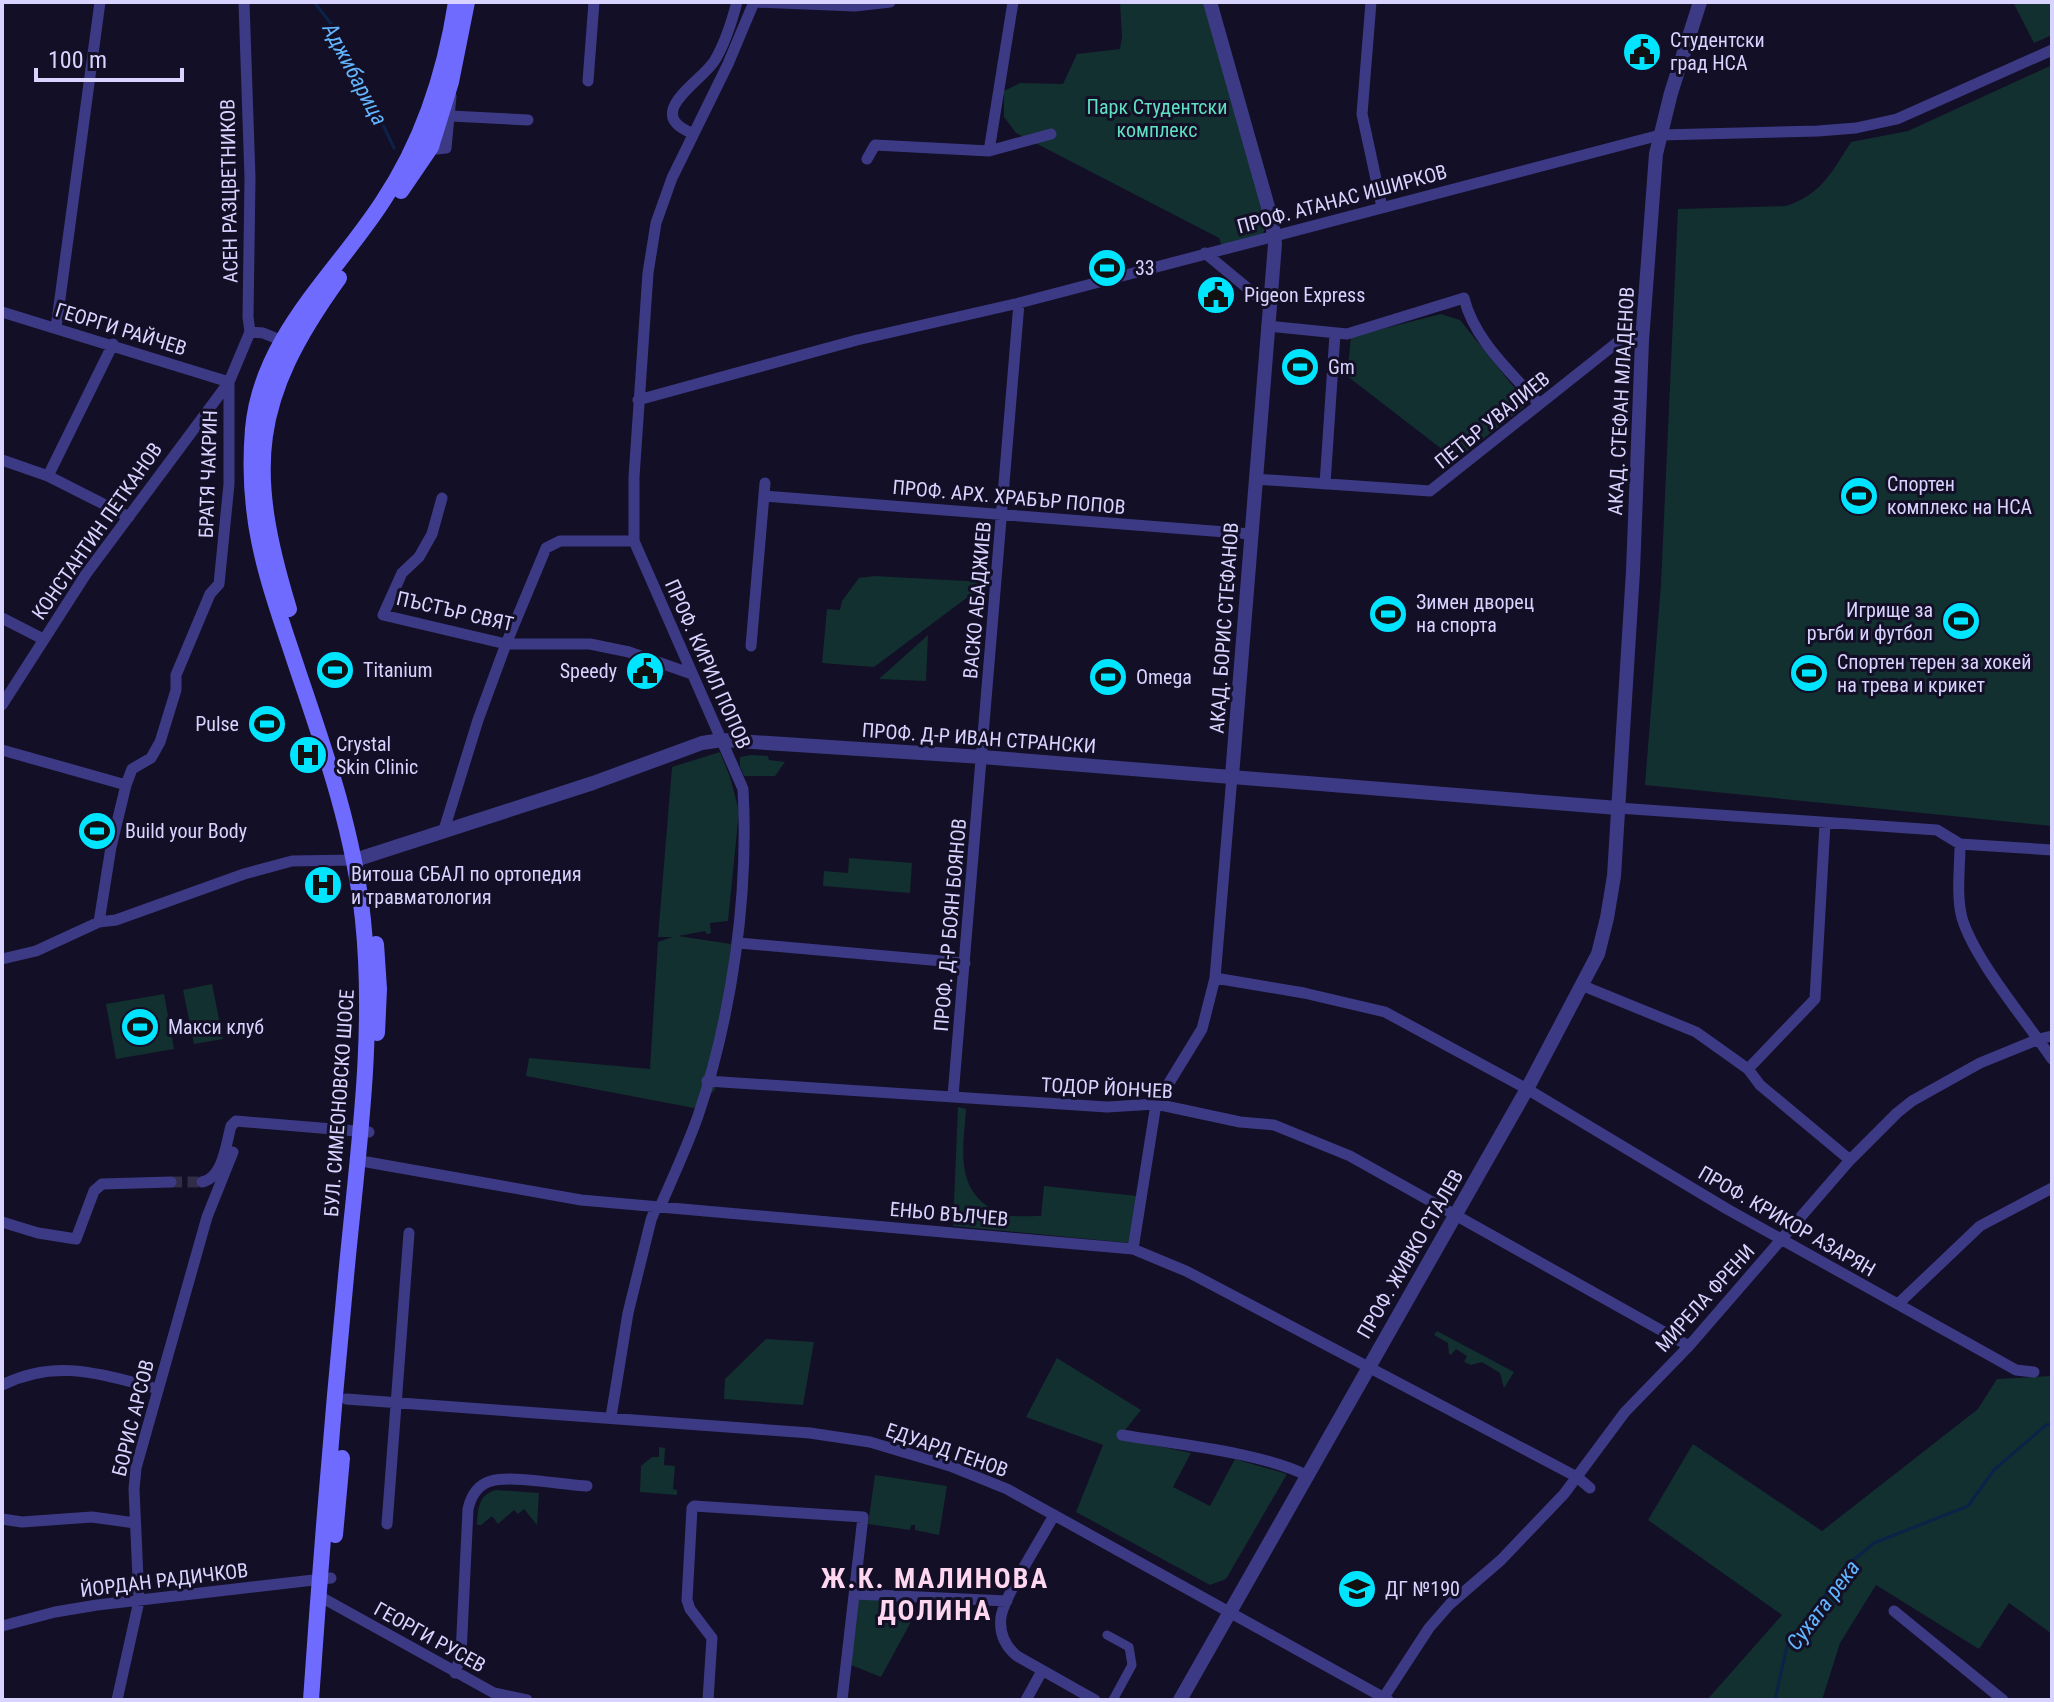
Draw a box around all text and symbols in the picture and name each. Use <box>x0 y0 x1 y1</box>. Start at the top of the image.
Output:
water label: Аджибарица <box>317 18 392 129</box>
place label: Студентски град НСА <box>1670 28 1765 75</box>
public building icon: Студентски град НСА <box>1621 31 1663 73</box>
scale bar <box>36 32 182 82</box>
text: 100 m <box>48 46 107 74</box>
park label: Парк Студентски комплекс <box>1087 95 1227 142</box>
street label: АСЕН РАЗЦВЕТНИКОВ <box>215 99 243 283</box>
street label: ПРОФ. АТАНАС ИШИРКОВ <box>1234 159 1450 239</box>
sports icon: 33 <box>1086 247 1128 289</box>
place label: 33 <box>1135 256 1155 280</box>
public building icon: Pigeon Express <box>1195 274 1237 316</box>
place label: Pigeon Express <box>1244 283 1365 307</box>
street label: АКАД. СТЕФАН МЛАДЕНОВ <box>1603 286 1639 516</box>
street label: ГЕОРГИ РАЙЧЕВ <box>52 298 190 360</box>
sports icon: Gm <box>1279 346 1321 388</box>
place label: Gm <box>1328 355 1355 379</box>
street label: ПЕТЪР УВАЛИЕВ <box>1430 366 1554 474</box>
street label: БРАТЯ ЧАКРИН <box>194 410 222 538</box>
street label: КОНСТАНТИН ПЕТКАНОВ <box>27 438 167 624</box>
place label: Спортен комплекс на НСА <box>1887 472 2032 519</box>
street label: ПРОФ. АРХ. ХРАБЪР ПОПОВ <box>891 475 1127 519</box>
sports icon: Спортен комплекс на НСА <box>1838 475 1880 517</box>
street label: ВАСКО АБАДЖИЕВ <box>958 520 996 680</box>
street label: АКАД. БОРИС СТЕФАНОВ <box>1205 522 1243 734</box>
street label: ПРОФ. КИРИЛ ПОПОВ <box>660 576 756 752</box>
street label: ПЪСТЪР СВЯТ <box>394 586 516 636</box>
place label: Зимен дворец на спорта <box>1416 590 1534 637</box>
sports icon: Зимен дворец на спорта <box>1367 593 1409 635</box>
place label: Игрище за ръгби и футбол <box>1807 598 1933 645</box>
sports icon: Игрище за ръгби и футбол <box>1940 600 1982 642</box>
sports icon: Titanium <box>314 649 356 691</box>
public building icon: Speedy <box>624 650 666 692</box>
place label: Спортен терен за хокей на трева и крикет <box>1837 650 2031 697</box>
sports icon: Спортен терен за хокей на трева и крикет <box>1788 652 1830 694</box>
sports icon: Omega <box>1087 656 1129 698</box>
place label: Titanium <box>363 658 433 682</box>
place label: Speedy <box>560 659 617 683</box>
place label: Omega <box>1136 665 1192 689</box>
sports icon: Pulse <box>246 703 288 745</box>
place label: Pulse <box>195 712 239 736</box>
street label: ПРОФ. Д-Р ИВАН СТРАНСКИ <box>861 718 1097 758</box>
place label: Crystal Skin Clinic <box>336 732 418 779</box>
hospital icon: Crystal Skin Clinic <box>287 734 329 776</box>
sports icon: Build your Body <box>76 810 118 852</box>
street label: ПРОФ. Д-Р БОЯН БОЯНОВ <box>929 818 971 1032</box>
place label: Build your Body <box>125 819 247 843</box>
place label: Витоша СБАЛ по ортопедия и травматология <box>351 862 582 909</box>
hospital icon: Витоша СБАЛ по ортопедия и травматология <box>302 864 344 906</box>
street label: БУЛ. СИМЕОНОВСКО ШОСЕ <box>319 988 359 1218</box>
sports icon: Макси клуб <box>119 1006 161 1048</box>
place label: Макси клуб <box>168 1015 264 1039</box>
street label: ТОДОР ЙОНЧЕВ <box>1041 1073 1173 1103</box>
street label: ПРОФ. КРИКОР АЗАРЯН <box>1694 1161 1880 1281</box>
street label: ПРОФ. ЖИВКО СТАЛЕВ <box>1352 1165 1468 1343</box>
street label: ЕНЬО ВЪЛЧЕВ <box>889 1197 1009 1231</box>
street label: МИРЕЛА ФРЕНИ <box>1650 1239 1760 1357</box>
street label: БОРИС АРСОВ <box>107 1357 159 1479</box>
street label: ЕДУАРД ГЕНОВ <box>883 1418 1011 1482</box>
water label: Сухата река <box>1781 1555 1865 1655</box>
street label: ЙОРДАН РАДИЧКОВ <box>79 1558 249 1602</box>
district label: Ж.К. МАЛИНОВА ДОЛИНА <box>821 1562 1049 1627</box>
school or university icon: ДГ №190 <box>1336 1568 1378 1610</box>
place label: ДГ №190 <box>1385 1577 1460 1601</box>
street label: ГЕОРГИ РУСЕВ <box>370 1597 490 1677</box>

